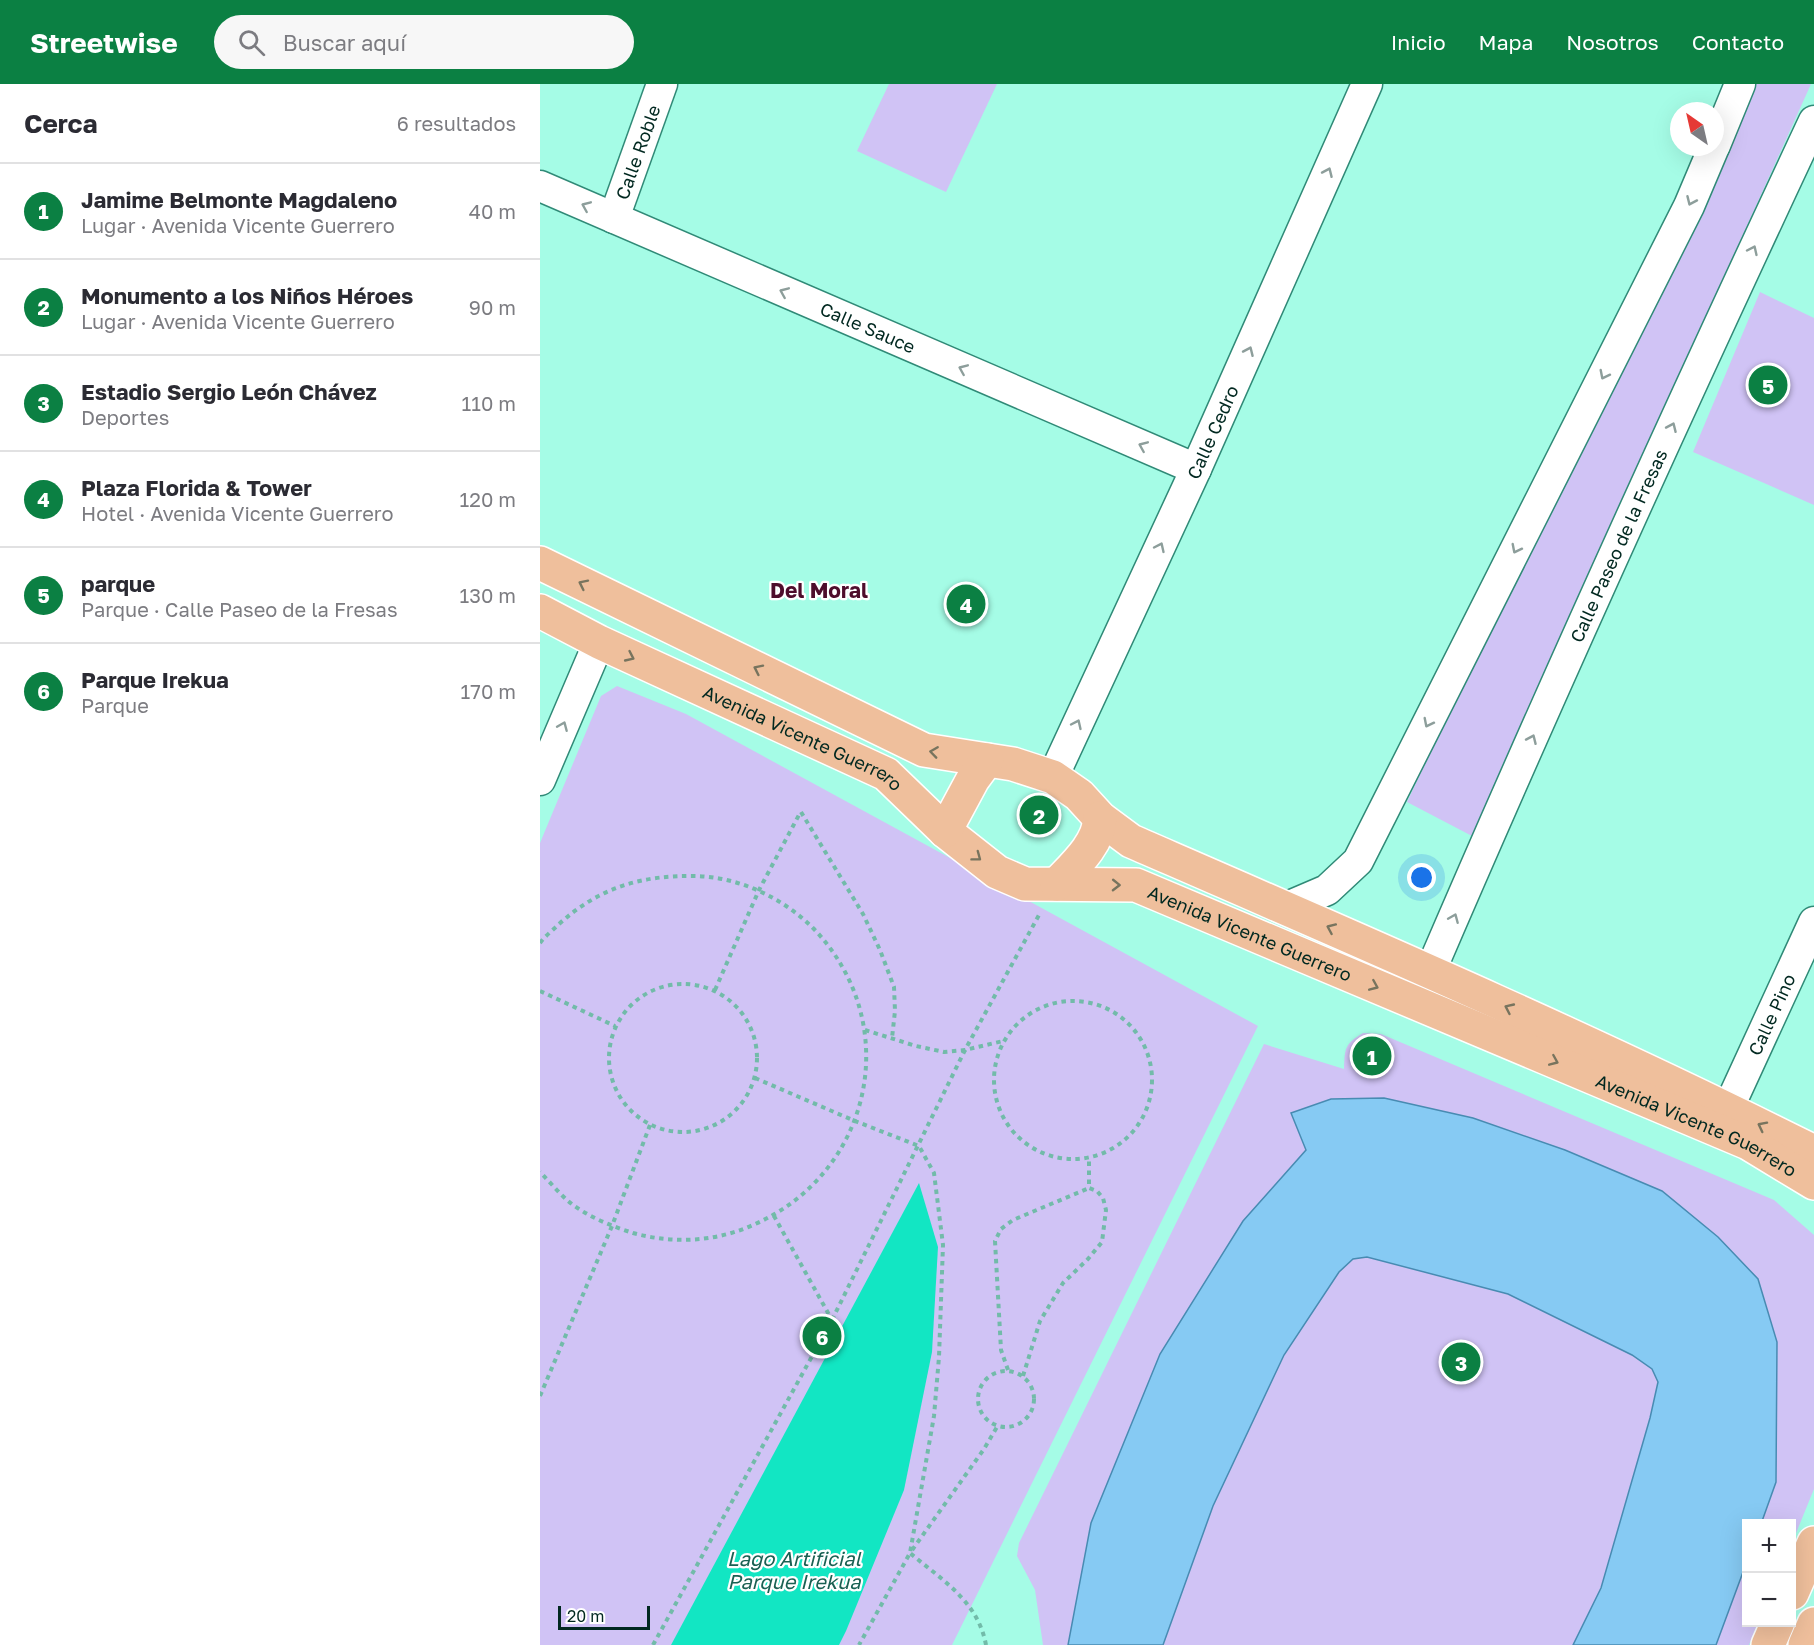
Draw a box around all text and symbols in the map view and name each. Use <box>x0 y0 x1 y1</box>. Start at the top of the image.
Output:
search box <box>214 15 634 69</box>
text: Streetwise <box>30 26 178 59</box>
icon: search <box>235 26 268 59</box>
text: Buscar aquí <box>283 29 406 56</box>
text: Inicio <box>1391 29 1446 55</box>
text: Mapa <box>1479 29 1533 55</box>
text: Nosotros <box>1566 29 1659 55</box>
text: Contacto <box>1692 29 1784 55</box>
street label: Calle Roble <box>611 102 665 202</box>
north arrow <box>1670 102 1724 156</box>
text: Cerca <box>24 108 98 139</box>
text: 6 resultados <box>397 111 516 135</box>
one-way arrow <box>1320 168 1332 179</box>
text: Jamime Belmonte Magdaleno <box>81 186 397 213</box>
one-way arrow <box>1687 195 1699 206</box>
text: 1 <box>38 199 49 223</box>
text: 40 m <box>469 199 516 223</box>
one-way arrow <box>581 201 592 213</box>
text: Lugar · Avenida Vicente Guerrero <box>81 213 395 237</box>
one-way arrow <box>1746 246 1758 257</box>
text: Monumento a los Niños Héroes <box>81 282 413 309</box>
one-way arrow <box>780 287 791 299</box>
text: 2 <box>37 295 50 319</box>
text: 90 m <box>469 295 516 319</box>
street label: Calle Sauce <box>817 297 919 358</box>
text: Lugar · Avenida Vicente Guerrero <box>81 309 395 333</box>
one-way arrow <box>1241 346 1253 357</box>
pin: 5 <box>1748 362 1788 408</box>
one-way arrow <box>959 364 970 376</box>
one-way arrow <box>1600 369 1611 380</box>
text: Estadio Sergio León Chávez <box>81 378 377 405</box>
street label: Calle Cedro <box>1182 382 1243 482</box>
text: 3 <box>37 391 50 415</box>
text: 110 m <box>462 391 516 415</box>
text: Deportes <box>81 405 169 429</box>
one-way arrow <box>1665 423 1677 434</box>
one-way arrow <box>1138 441 1149 453</box>
street label: Calle Paseo de la Fresas <box>1565 446 1672 646</box>
text: Plaza Florida & Tower <box>81 474 312 501</box>
text: 4 <box>37 487 50 511</box>
text: 120 m <box>460 487 516 511</box>
text: Hotel · Avenida Vicente Guerrero <box>81 501 393 525</box>
one-way arrow <box>1152 543 1164 554</box>
one-way arrow <box>1512 543 1524 554</box>
text: parque <box>81 570 155 597</box>
district label: Del Moral <box>770 577 868 603</box>
one-way arrow <box>578 579 589 591</box>
pin: 4 <box>946 582 986 626</box>
text: 5 <box>37 583 50 607</box>
text: 130 m <box>460 583 516 607</box>
text: Parque · Calle Paseo de la Fresas <box>81 597 398 621</box>
one-way arrow <box>623 649 634 661</box>
one-way arrow <box>753 665 764 677</box>
text: Parque Irekua <box>81 666 229 693</box>
text: 6 <box>37 679 50 703</box>
text: 170 m <box>461 679 516 703</box>
street label: Avenida Vicente Guerrero <box>700 680 907 795</box>
text: Parque <box>81 693 149 717</box>
one-way arrow <box>1424 717 1436 728</box>
one-way arrow <box>1070 720 1082 731</box>
one-way arrow <box>556 722 568 733</box>
one-way arrow <box>1525 735 1537 746</box>
one-way arrow <box>930 746 939 758</box>
pin: 2 <box>1020 792 1058 838</box>
one-way arrow <box>970 850 981 861</box>
your location <box>1407 863 1436 892</box>
one-way arrow <box>1111 878 1120 891</box>
street label: Avenida Vicente Guerrero <box>1145 880 1355 986</box>
one-way arrow <box>1446 913 1458 924</box>
one-way arrow <box>1326 923 1337 935</box>
street label: Calle Pino <box>1743 970 1800 1059</box>
one-way arrow <box>1368 979 1379 991</box>
one-way arrow <box>1504 1003 1515 1015</box>
pin: 1 <box>1352 1034 1392 1078</box>
one-way arrow <box>1548 1054 1559 1066</box>
street label: Avenida Vicente Guerrero <box>1593 1069 1801 1181</box>
one-way arrow <box>1757 1121 1768 1133</box>
pin: 6 <box>802 1314 842 1358</box>
pin: 3 <box>1442 1340 1480 1384</box>
map controls <box>1742 1519 1796 1627</box>
button: + <box>1742 1519 1796 1573</box>
water label: Lago Artificial Parque Irekua <box>727 1546 861 1593</box>
button: − <box>1742 1573 1796 1627</box>
scale bar <box>558 1603 650 1630</box>
text: 20 m <box>567 1606 604 1626</box>

